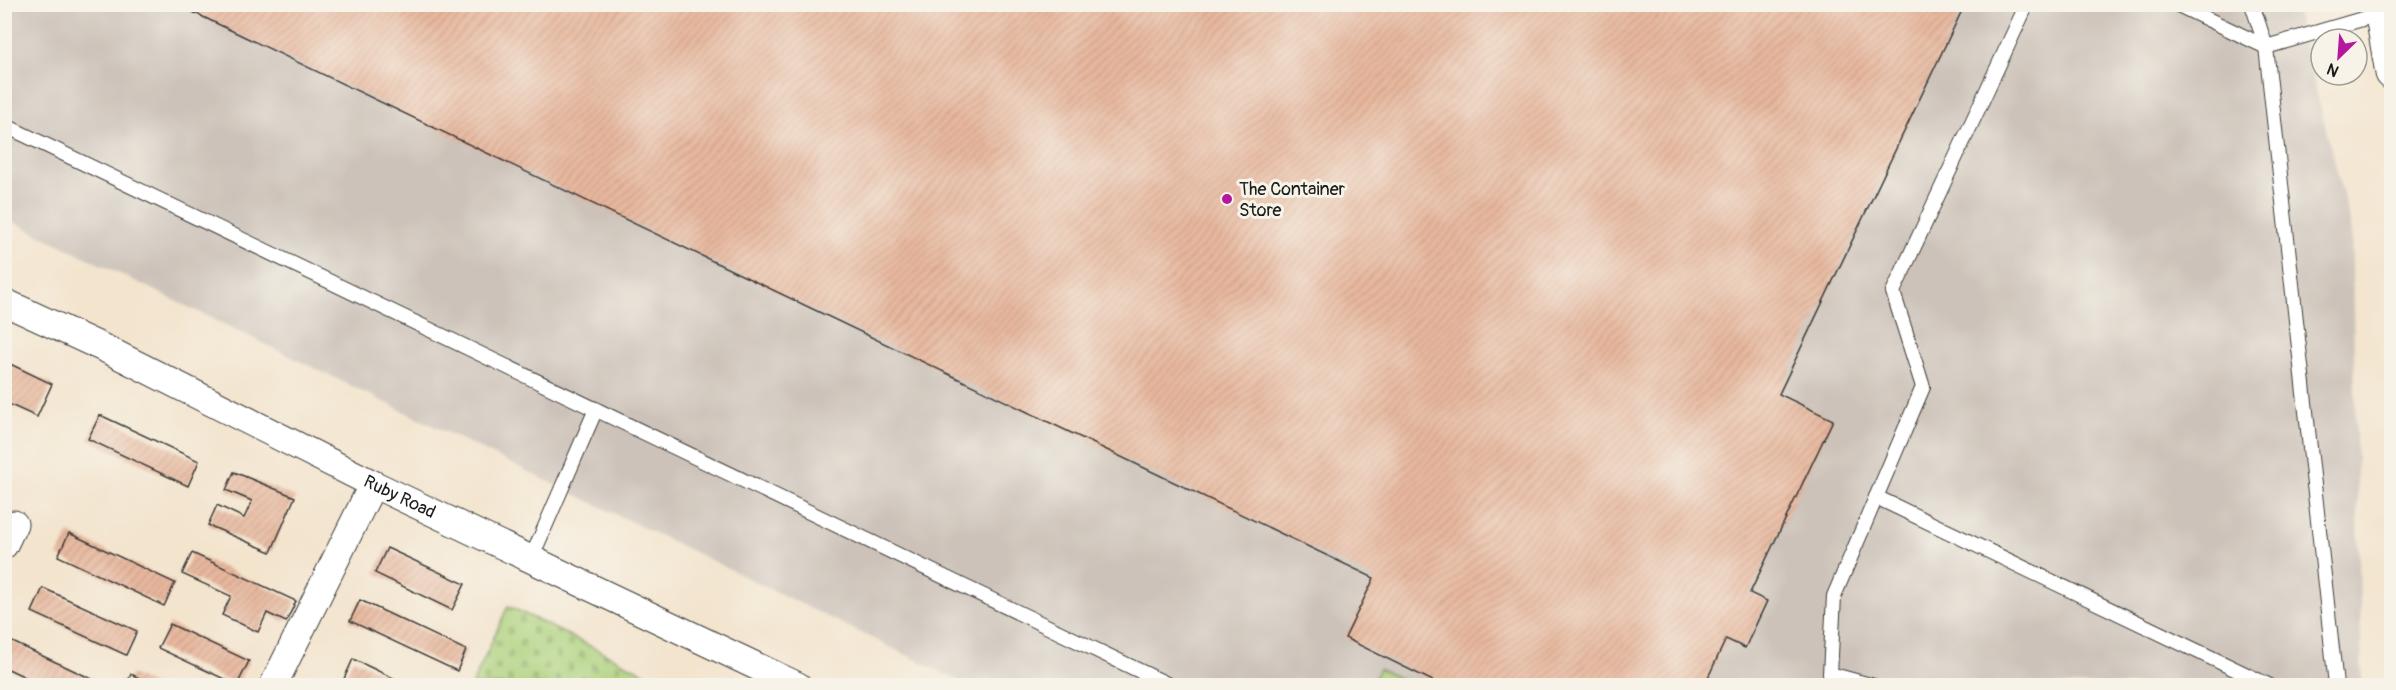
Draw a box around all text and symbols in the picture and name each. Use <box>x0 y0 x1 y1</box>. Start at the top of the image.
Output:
north arrow <box>2309 27 2369 87</box>
text: N <box>2324 58 2342 81</box>
place label: The Container Store <box>1239 178 1346 222</box>
marker: The Container Store <box>1220 192 1234 206</box>
street label: Ruby Road <box>360 470 439 524</box>

